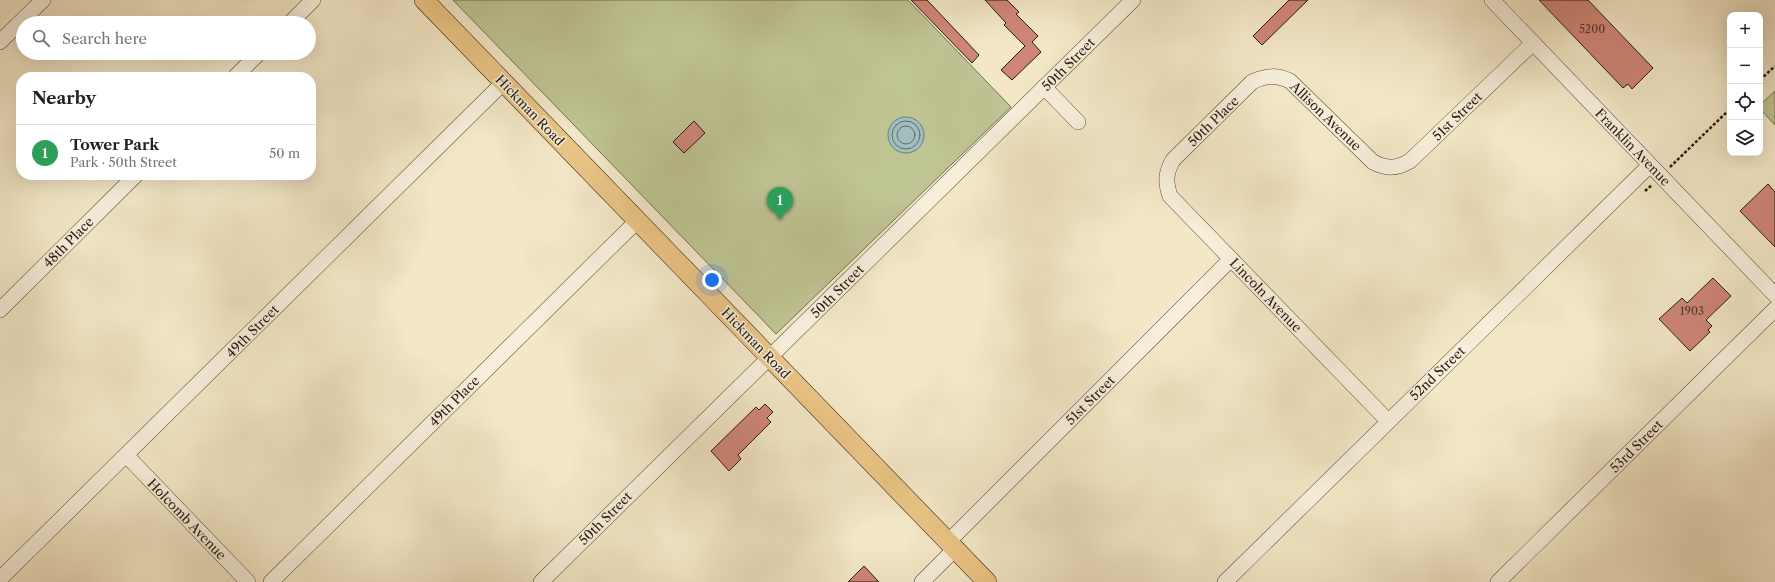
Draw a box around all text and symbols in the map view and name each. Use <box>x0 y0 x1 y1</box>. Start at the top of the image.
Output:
map controls <box>1727 12 1763 156</box>
button: + <box>1727 12 1763 48</box>
search box <box>16 16 316 60</box>
house number: 5200 <box>1579 22 1605 36</box>
icon: search <box>30 27 52 49</box>
text: Search here <box>62 29 147 48</box>
street label: 50th Street <box>1038 34 1098 94</box>
button: − <box>1727 48 1763 84</box>
street label: Hickman Road <box>492 71 568 149</box>
street label: Allison Avenue <box>1287 78 1365 154</box>
button: locate <box>1727 84 1763 120</box>
text: Nearby <box>32 88 96 108</box>
street label: 51st Street <box>1429 88 1486 144</box>
street label: 50th Place <box>1184 93 1242 149</box>
street label: Franklin Avenue <box>1592 105 1674 189</box>
button: layers <box>1727 120 1763 156</box>
text: Tower Park <box>70 135 159 154</box>
text: 1 <box>42 145 48 161</box>
text: 50 m <box>269 145 300 161</box>
text: Park · 50th Street <box>70 154 177 170</box>
pin: 1 <box>767 187 793 220</box>
street label: 48th Place <box>39 213 97 271</box>
street label: Lincoln Avenue <box>1227 255 1305 335</box>
street label: 50th Street <box>807 261 867 321</box>
your location <box>702 270 722 290</box>
street label: 49th Street <box>222 301 282 361</box>
street label: Hickman Road <box>718 304 794 382</box>
house number: 1903 <box>1680 304 1704 318</box>
street label: 52nd Street <box>1406 342 1468 403</box>
street label: 49th Place <box>425 372 483 430</box>
street label: 51st Street <box>1062 372 1118 428</box>
street label: 53rd Street <box>1606 416 1666 476</box>
street label: Holcomb Avenue <box>144 475 230 563</box>
street label: 50th Street <box>575 488 635 548</box>

